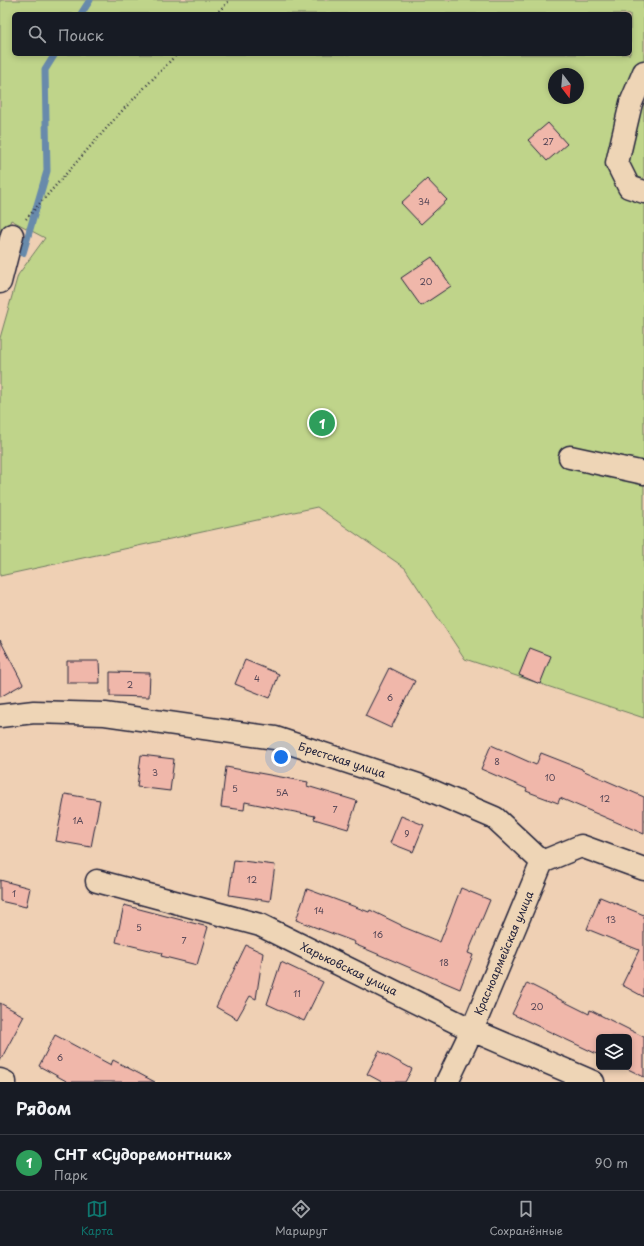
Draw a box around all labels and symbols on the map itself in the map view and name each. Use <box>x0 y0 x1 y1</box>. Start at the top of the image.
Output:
north arrow <box>548 68 584 104</box>
house number: 27 <box>542 134 554 148</box>
house number: 34 <box>418 194 430 208</box>
house number: 20 <box>420 274 433 288</box>
pin: 1 <box>309 408 335 438</box>
house number: 4 <box>254 671 260 685</box>
house number: 2 <box>127 677 133 691</box>
house number: 6 <box>387 690 393 704</box>
street label: Брестская улица <box>296 737 388 782</box>
your location <box>271 747 291 767</box>
house number: 8 <box>494 754 500 768</box>
house number: 3 <box>152 765 158 779</box>
house number: 10 <box>545 770 556 784</box>
house number: 5 <box>232 781 238 795</box>
house number: 5А <box>276 785 288 799</box>
house number: 12 <box>600 791 610 805</box>
house number: 7 <box>332 802 338 816</box>
house number: 1А <box>73 813 84 827</box>
house number: 9 <box>404 826 410 840</box>
house number: 12 <box>247 872 257 886</box>
house number: 1 <box>12 886 16 900</box>
street label: Красноармейская улица <box>470 888 537 1018</box>
house number: 14 <box>314 903 324 917</box>
house number: 13 <box>606 912 616 926</box>
house number: 5 <box>136 920 142 934</box>
house number: 16 <box>373 927 383 941</box>
house number: 7 <box>181 933 187 947</box>
street label: Харьковская улица <box>298 938 401 999</box>
house number: 18 <box>439 955 449 969</box>
house number: 11 <box>293 986 301 1000</box>
house number: 20 <box>531 999 544 1013</box>
house number: 6 <box>57 1050 63 1064</box>

